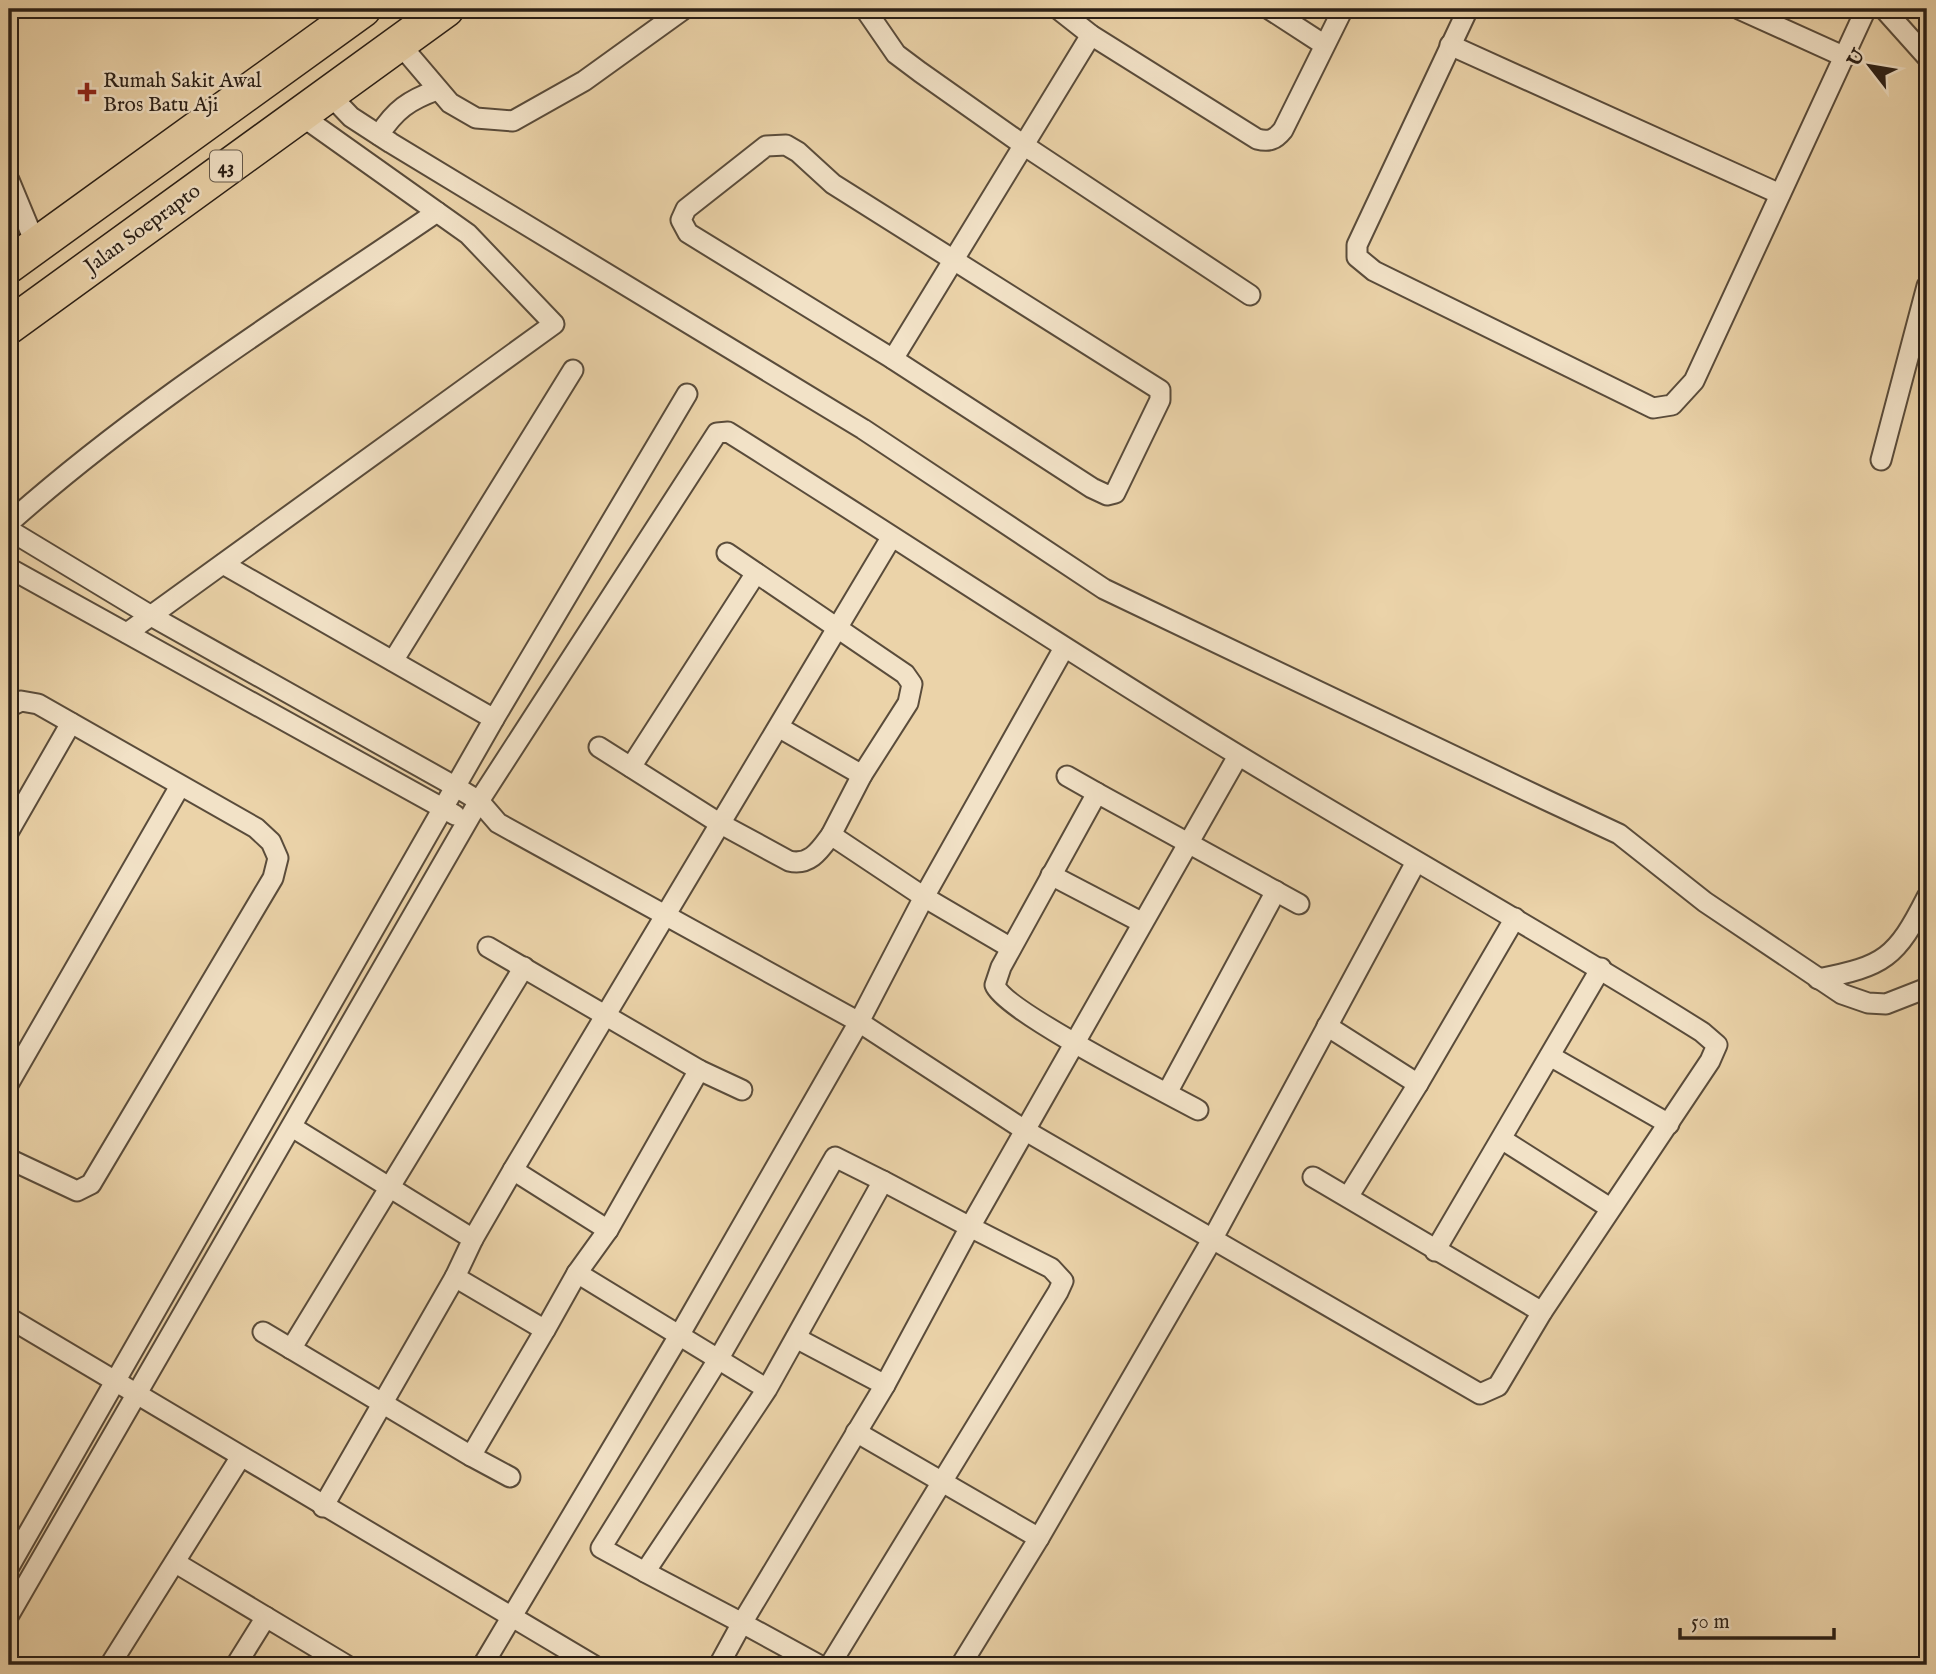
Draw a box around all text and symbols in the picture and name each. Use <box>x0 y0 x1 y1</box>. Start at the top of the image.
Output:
north arrow <box>1834 32 1904 102</box>
text: U <box>1842 44 1872 72</box>
place label: Rumah Sakit Awal Bros Batu Aji <box>103 68 262 119</box>
marker: Rumah Sakit Awal Bros Batu Aji <box>77 82 97 102</box>
road number: 43 <box>210 150 242 182</box>
street label: Jalan Soeprapto <box>78 178 206 282</box>
scale bar <box>1680 1597 1834 1641</box>
text: 50 m <box>1691 1609 1730 1636</box>

